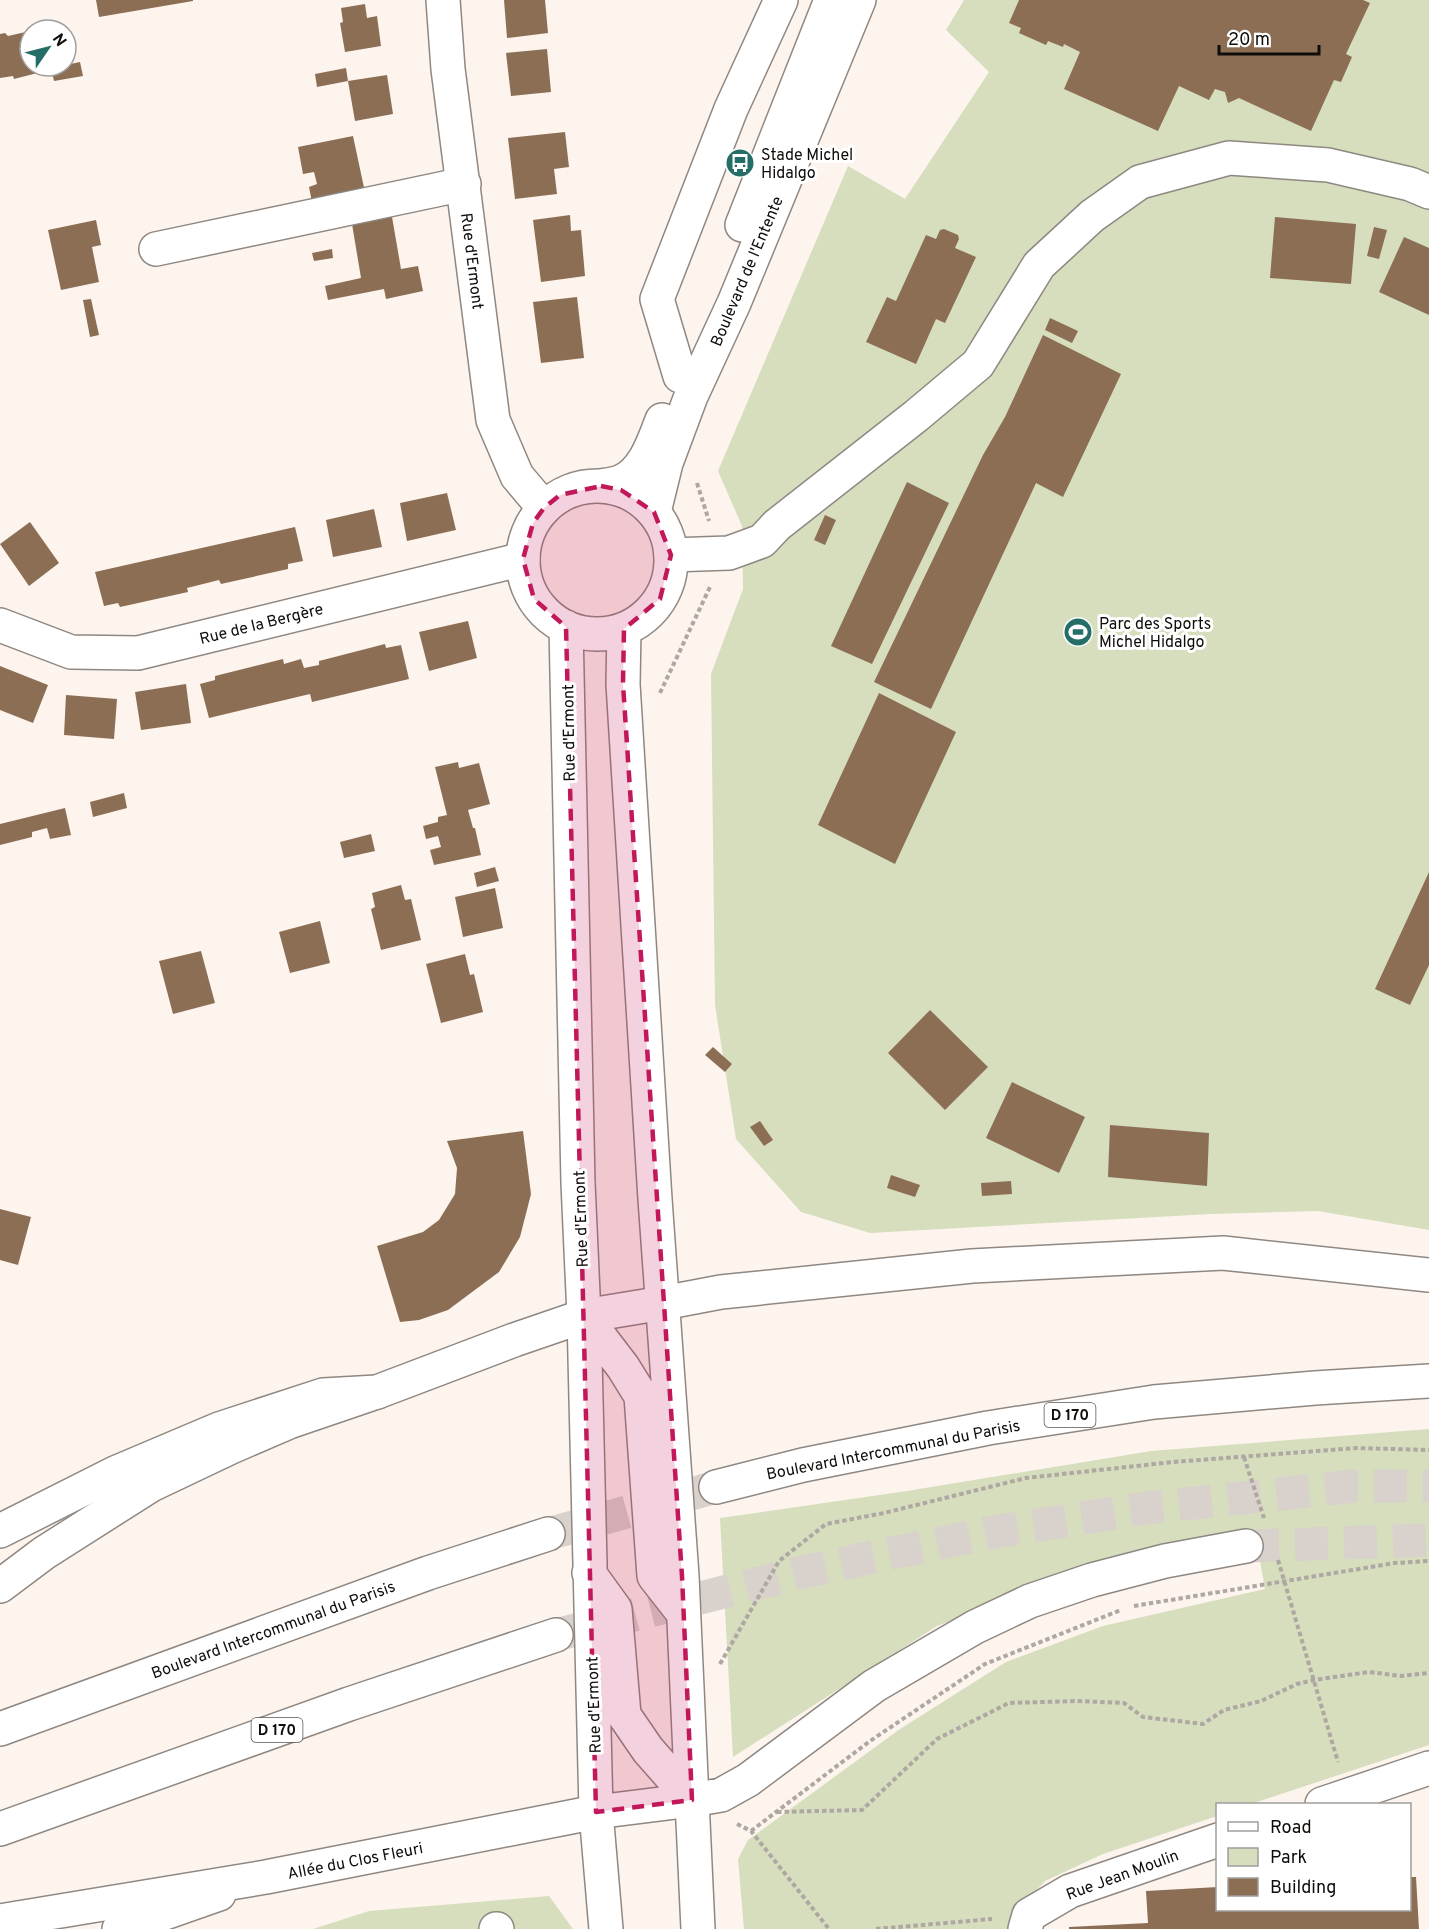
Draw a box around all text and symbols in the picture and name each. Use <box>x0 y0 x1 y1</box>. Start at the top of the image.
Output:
north arrow <box>18 18 78 78</box>
scale bar <box>1219 18 1320 56</box>
text: 20 m <box>1228 29 1270 52</box>
text: N <box>47 30 70 51</box>
place label: Stade Michel Hidalgo <box>761 146 853 184</box>
bus stop icon: Stade Michel Hidalgo <box>724 147 756 179</box>
street label: Boulevard de l'Entente <box>707 194 789 350</box>
street label: Rue d'Ermont <box>455 212 487 311</box>
street label: Rue de la Bergère <box>198 600 325 650</box>
place label: Parc des Sports Michel Hidalgo <box>1099 615 1211 653</box>
sports icon: Parc des Sports Michel Hidalgo <box>1062 616 1094 648</box>
street label: Rue d'Ermont <box>559 684 581 782</box>
street label: Rue d'Ermont <box>570 1170 594 1268</box>
road number: D 170 <box>1044 1403 1096 1427</box>
street label: Boulevard Intercommunal du Parisis <box>765 1417 1022 1485</box>
street label: Boulevard Intercommunal du Parisis <box>149 1577 398 1684</box>
street label: Rue d'Ermont <box>583 1656 607 1754</box>
road number: D 170 <box>252 1718 302 1742</box>
legend <box>1216 1803 1411 1911</box>
text: Road <box>1270 1817 1312 1840</box>
street label: Allée du Clos Fleuri <box>286 1839 425 1885</box>
street label: Rue Jean Moulin <box>1064 1846 1182 1906</box>
text: Park <box>1270 1847 1307 1870</box>
text: Building <box>1270 1877 1336 1900</box>

